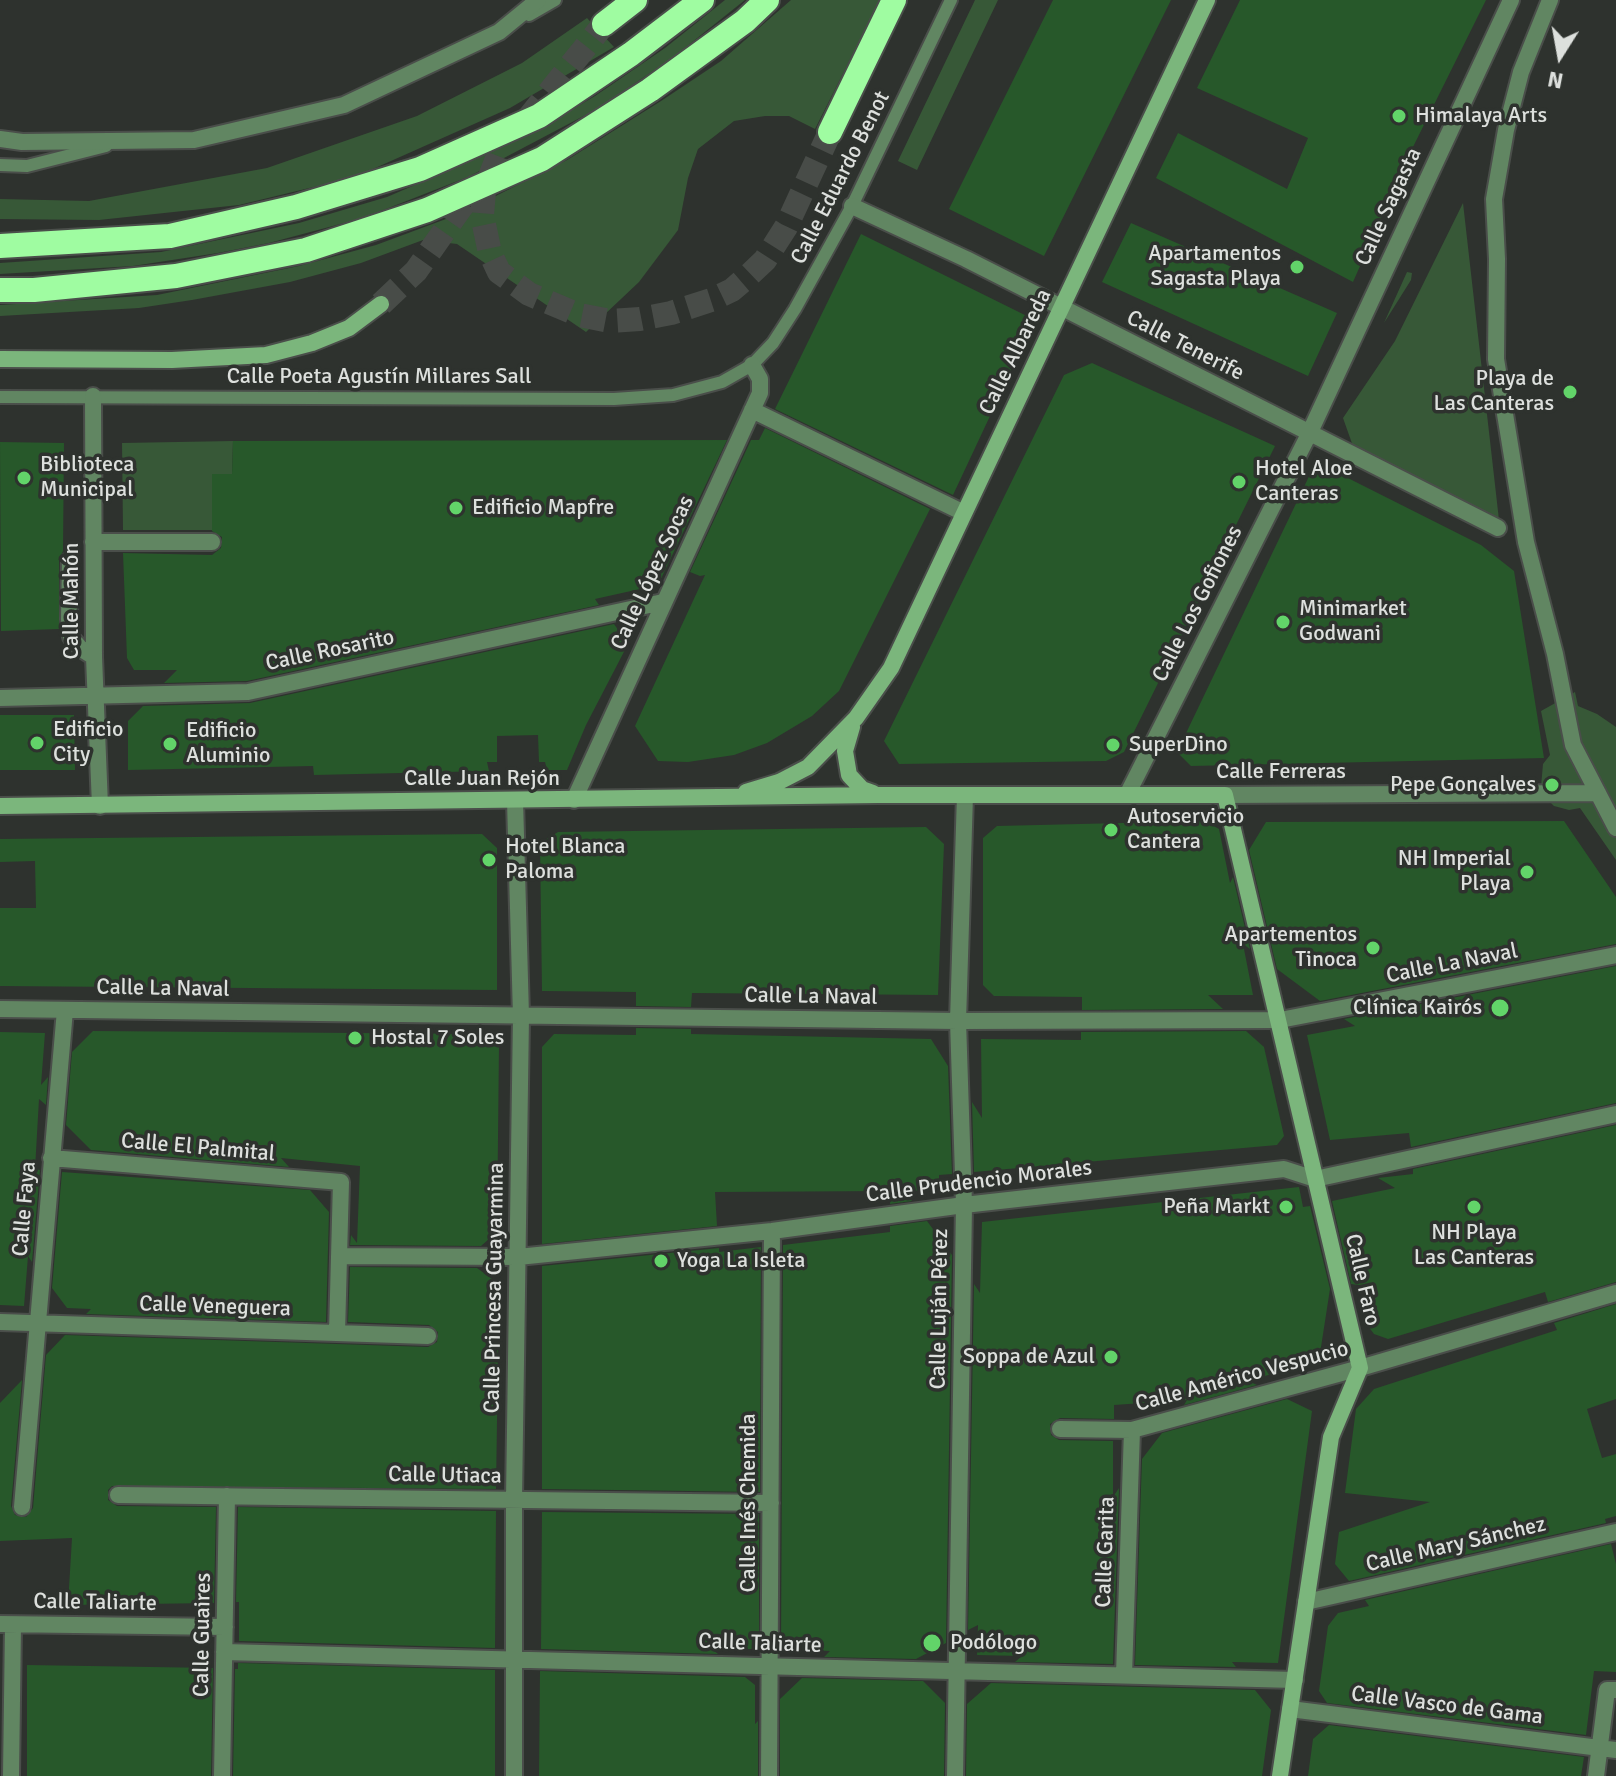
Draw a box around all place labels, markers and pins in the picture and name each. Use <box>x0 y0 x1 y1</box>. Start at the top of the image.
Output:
place label: Himalaya Arts <box>1415 103 1547 129</box>
marker: Himalaya Arts <box>1390 107 1408 125</box>
place label: Apartamentos Sagasta Playa <box>1148 241 1281 292</box>
marker: Apartamentos Sagasta Playa <box>1288 258 1306 276</box>
place label: Playa de Las Canteras <box>1434 366 1554 418</box>
marker: Playa de Las Canteras <box>1561 383 1579 401</box>
place label: Biblioteca Municipal <box>40 452 134 504</box>
place label: Hotel Aloe Canteras <box>1255 456 1353 508</box>
marker: Biblioteca Municipal <box>15 469 33 487</box>
marker: Hotel Aloe Canteras <box>1230 473 1248 491</box>
place label: Edificio Mapfre <box>472 495 614 521</box>
marker: Edificio Mapfre <box>447 499 465 517</box>
place label: Minimarket Godwani <box>1299 596 1407 648</box>
marker: Minimarket Godwani <box>1274 613 1292 631</box>
place label: Edificio City <box>53 717 123 768</box>
place label: Edificio Aluminio <box>186 718 270 770</box>
place label: SuperDino <box>1129 732 1228 758</box>
marker: Edificio City <box>28 734 46 752</box>
marker: Edificio Aluminio <box>161 735 179 753</box>
marker: SuperDino <box>1104 736 1122 754</box>
place label: Pepe Gonçalves <box>1390 772 1536 798</box>
marker: Pepe Gonçalves <box>1543 776 1561 794</box>
place label: Autoservicio Cantera <box>1127 804 1244 856</box>
marker: Autoservicio Cantera <box>1102 821 1120 839</box>
place label: Hotel Blanca Paloma <box>505 834 625 886</box>
place label: NH Imperial Playa <box>1398 846 1511 898</box>
marker: Hotel Blanca Paloma <box>480 851 498 869</box>
marker: NH Imperial Playa <box>1518 863 1536 881</box>
place label: Apartementos Tinoca <box>1225 922 1357 974</box>
marker: Apartementos Tinoca <box>1364 939 1382 957</box>
place label: Clínica Kairós <box>1353 995 1482 1021</box>
marker: Clínica Kairós <box>1489 997 1511 1019</box>
place label: Hostal 7 Soles <box>371 1025 504 1051</box>
marker: Hostal 7 Soles <box>346 1029 364 1047</box>
place label: Peña Markt <box>1163 1194 1270 1220</box>
marker: Peña Markt <box>1277 1198 1295 1216</box>
marker: NH Playa Las Canteras <box>1465 1198 1483 1216</box>
place label: NH Playa Las Canteras <box>1414 1220 1534 1272</box>
place label: Yoga La Isleta <box>677 1248 805 1274</box>
marker: Yoga La Isleta <box>652 1252 670 1270</box>
place label: Soppa de Azul <box>963 1344 1095 1370</box>
marker: Soppa de Azul <box>1102 1348 1120 1366</box>
place label: Podólogo <box>950 1630 1037 1656</box>
marker: Podólogo <box>921 1632 943 1654</box>

